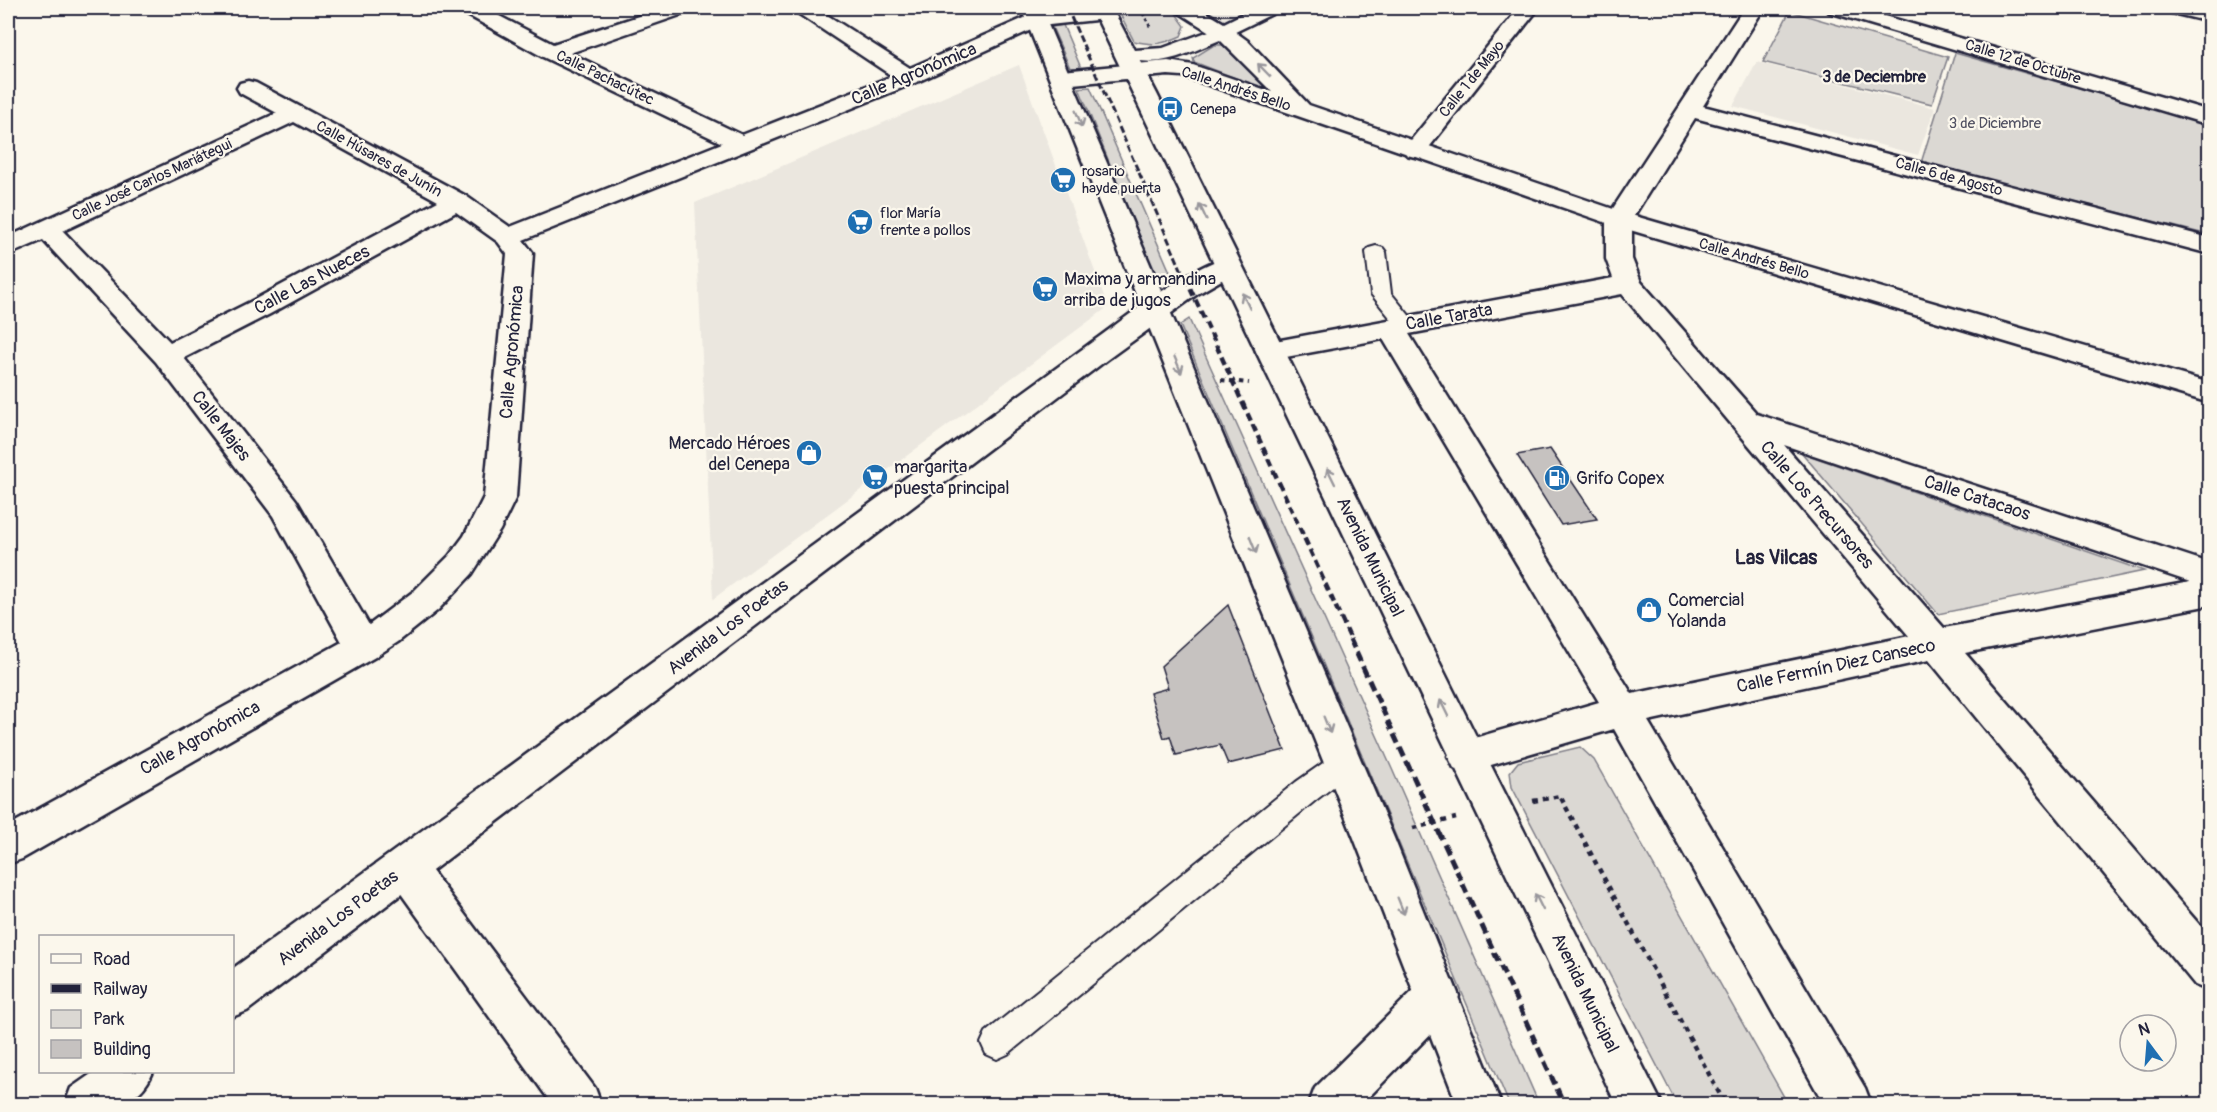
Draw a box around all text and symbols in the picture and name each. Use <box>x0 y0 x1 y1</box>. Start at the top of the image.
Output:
street label: Calle 12 de Octubre <box>1963 35 2084 89</box>
street label: Calle Agronómica <box>848 37 980 111</box>
street label: Calle 1 de Mayo <box>1435 37 1509 121</box>
street label: Calle Pachacútec <box>553 46 657 110</box>
street label: Calle Andrés Bello <box>1179 62 1293 116</box>
one-way arrow <box>1256 62 1271 77</box>
district label: 3 de Deciembre <box>1822 67 1927 87</box>
bus stop icon: Cenepa <box>1155 94 1185 124</box>
place label: Cenepa <box>1190 100 1236 119</box>
one-way arrow <box>1074 110 1085 128</box>
park label: 3 de Diciembre <box>1949 114 2042 133</box>
street label: Calle Húsares de Junín <box>313 116 445 202</box>
street label: Calle José Carlos Mariátegui <box>69 134 235 225</box>
street label: Calle 6 de Agosto <box>1893 154 2005 200</box>
place label: rosario hayde puerta <box>1082 162 1161 198</box>
supermarket icon: rosario hayde puerta <box>1048 165 1078 195</box>
place label: flor María frente a pollos <box>880 204 971 240</box>
one-way arrow <box>1196 204 1208 222</box>
supermarket icon: flor María frente a pollos <box>845 207 875 237</box>
street label: Calle Andrés Bello <box>1697 234 1811 284</box>
street label: Calle Las Nueces <box>250 240 374 320</box>
place label: Maxima y armandina arriba de jugos <box>1064 268 1216 312</box>
supermarket icon: Maxima y armandina arriba de jugos <box>1030 274 1060 304</box>
street label: Calle Agronómica <box>495 284 529 420</box>
one-way arrow <box>1239 292 1251 310</box>
street label: Calle Tarata <box>1404 298 1494 336</box>
one-way arrow <box>1173 355 1184 374</box>
street label: Calle Majes <box>186 386 256 466</box>
place label: Mercado Héroes del Cenepa <box>669 432 790 476</box>
street label: Calle Los Precursores <box>1755 436 1879 574</box>
shop icon: Mercado Héroes del Cenepa <box>794 438 824 468</box>
place label: margarita puesta principal <box>894 456 1010 500</box>
supermarket icon: margarita puesta principal <box>860 462 890 492</box>
fuel station icon: Grifo Copex <box>1542 463 1572 493</box>
one-way arrow <box>1324 467 1336 485</box>
place label: Grifo Copex <box>1576 467 1665 490</box>
street label: Calle Catacaos <box>1921 470 2033 526</box>
street label: Avenida Municipal <box>1331 493 1409 621</box>
one-way arrow <box>1248 535 1259 554</box>
district label: Las Vilcas <box>1735 545 1817 570</box>
street label: Avenida Los Poetas <box>663 574 793 680</box>
place label: Comercial Yolanda <box>1667 589 1745 633</box>
shop icon: Comercial Yolanda <box>1634 595 1664 625</box>
street label: Calle Fermín Diez Canseco <box>1734 634 1938 698</box>
street label: Calle Agronómica <box>136 695 264 781</box>
one-way arrow <box>1437 699 1449 717</box>
one-way arrow <box>1322 716 1333 734</box>
street label: Avenida Los Poetas <box>273 865 403 971</box>
one-way arrow <box>1533 893 1545 911</box>
one-way arrow <box>1396 896 1407 915</box>
street label: Avenida Municipal <box>1546 929 1624 1057</box>
legend <box>39 935 234 1073</box>
text: Road <box>93 948 130 971</box>
text: Railway <box>93 978 148 1001</box>
text: Park <box>93 1008 125 1031</box>
north arrow <box>2118 1013 2178 1073</box>
text: N <box>2136 1018 2152 1041</box>
text: Building <box>93 1038 151 1061</box>

